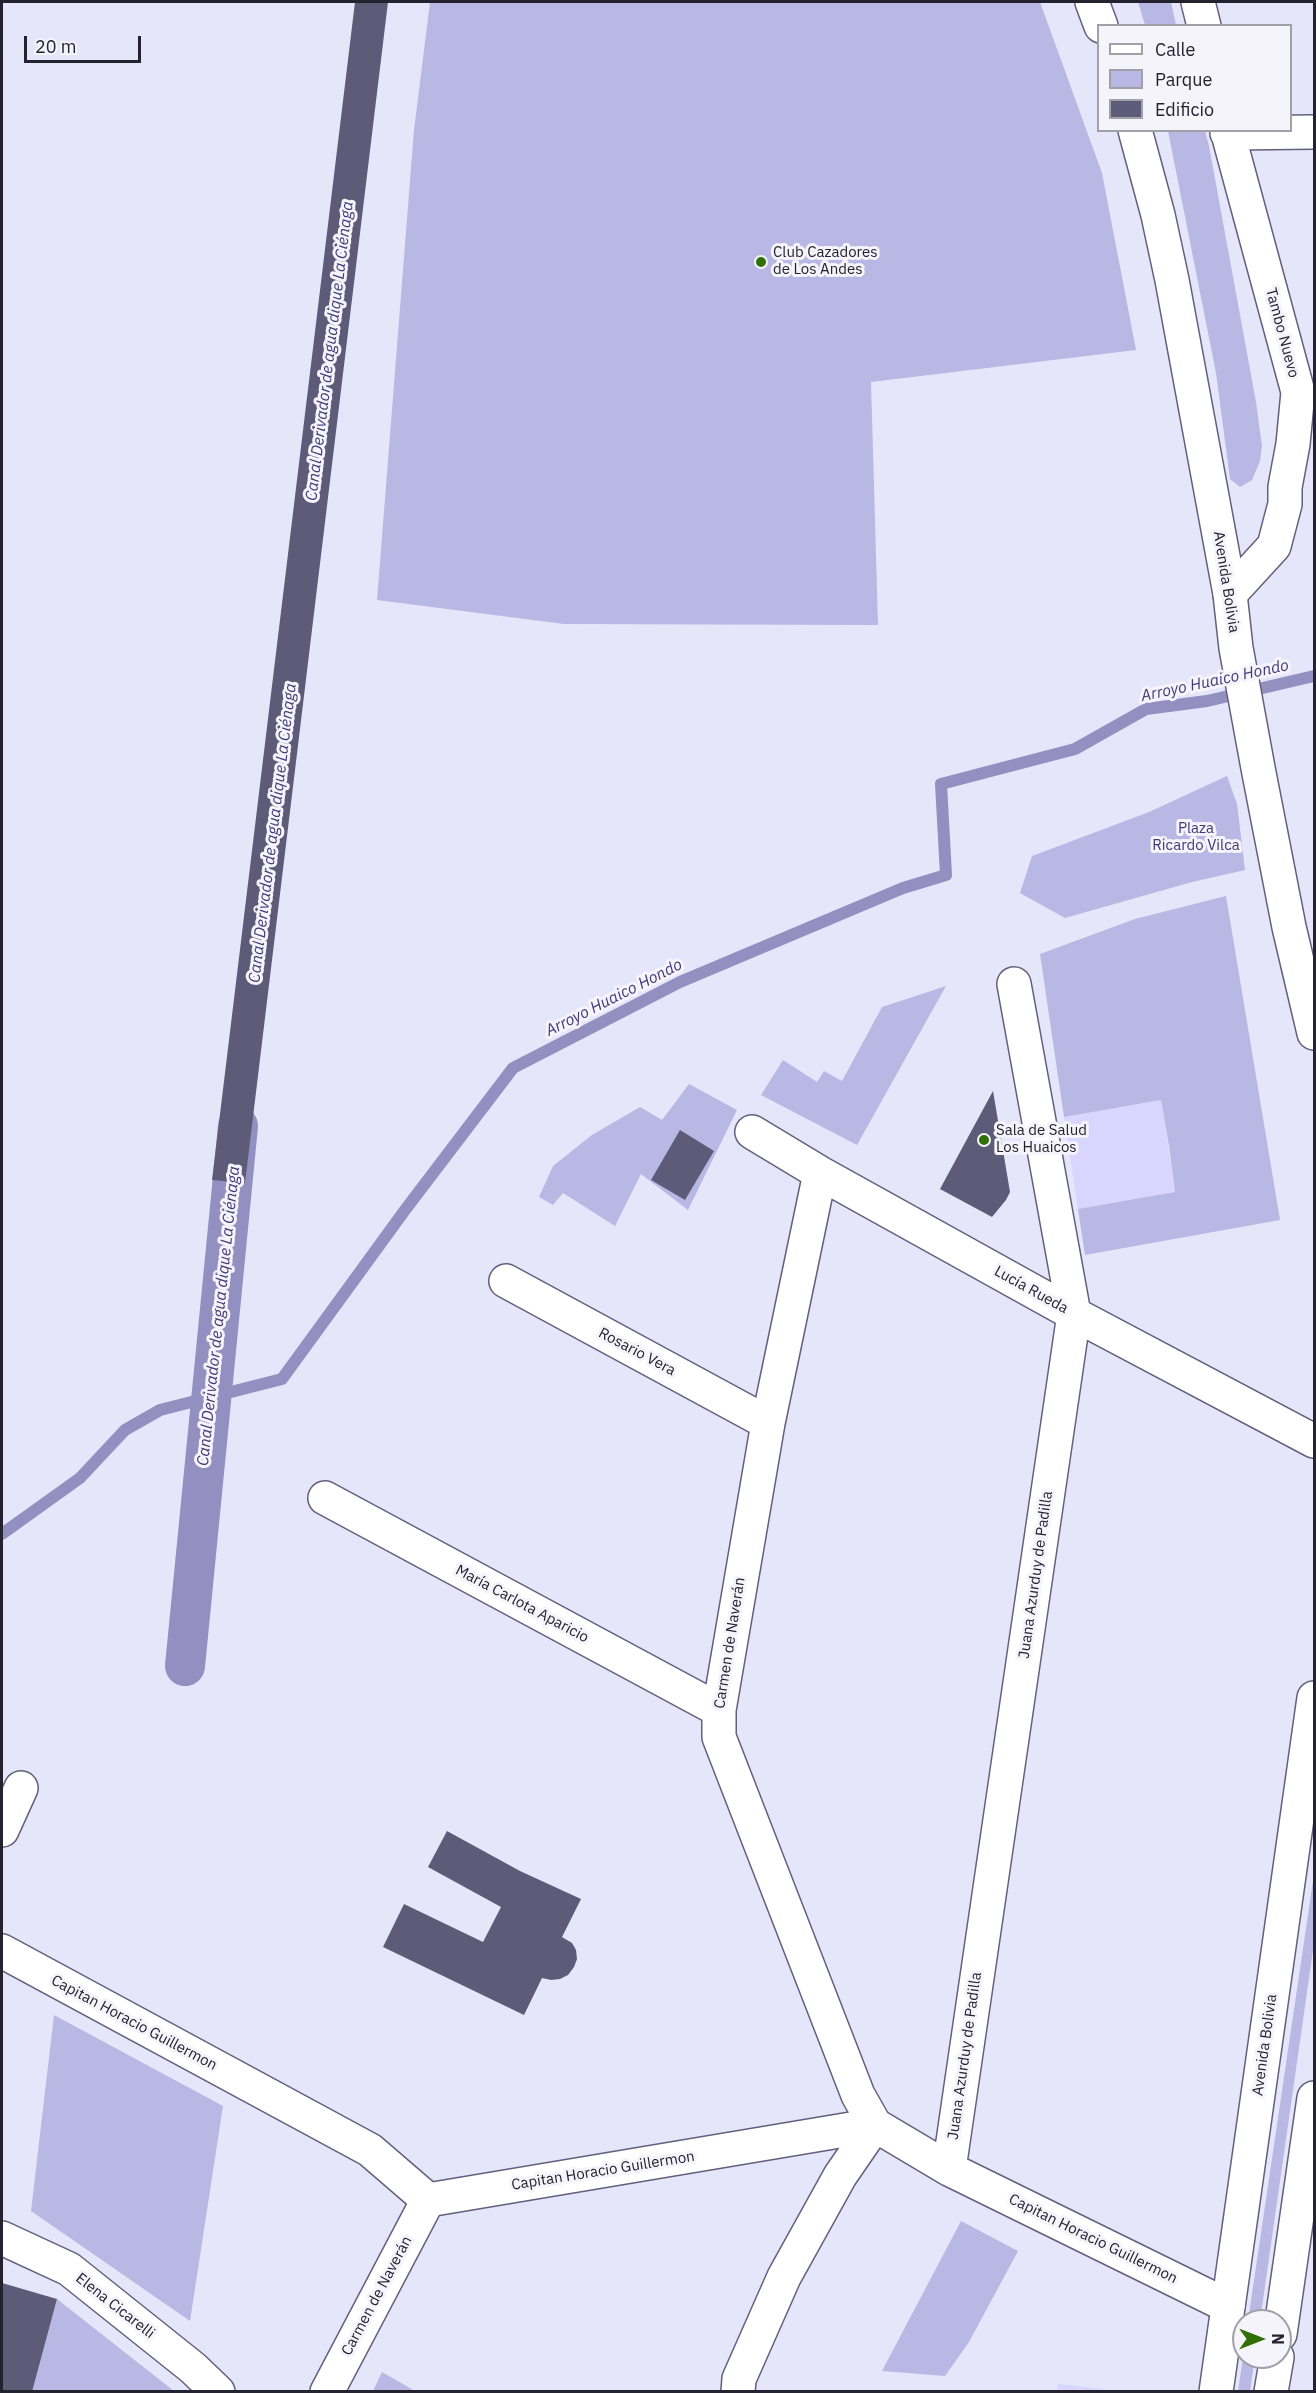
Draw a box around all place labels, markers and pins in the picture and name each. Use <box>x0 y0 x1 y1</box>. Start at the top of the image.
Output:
place label: Club Cazadores de Los Andes <box>773 244 878 279</box>
marker: Club Cazadores de Los Andes <box>754 255 768 269</box>
place label: Sala de Salud Los Huaicos <box>996 1122 1087 1157</box>
marker: Sala de Salud Los Huaicos <box>977 1133 991 1147</box>

